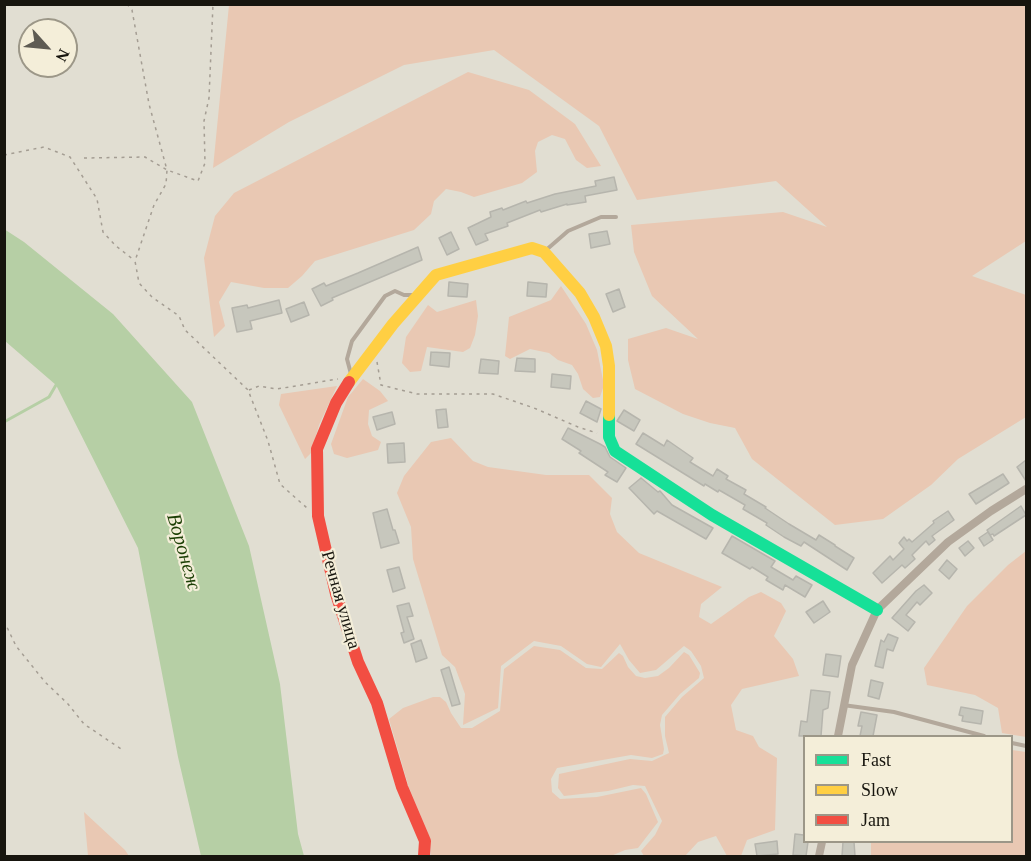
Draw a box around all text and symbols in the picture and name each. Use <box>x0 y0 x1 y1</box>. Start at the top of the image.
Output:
north arrow <box>18 18 78 78</box>
text: N <box>53 46 73 65</box>
water label: Воронеж <box>161 511 205 593</box>
street label: Речная улица <box>316 548 364 652</box>
legend <box>803 735 1013 843</box>
text: Fast <box>861 750 891 770</box>
text: Slow <box>861 780 898 800</box>
text: Jam <box>861 810 890 830</box>

